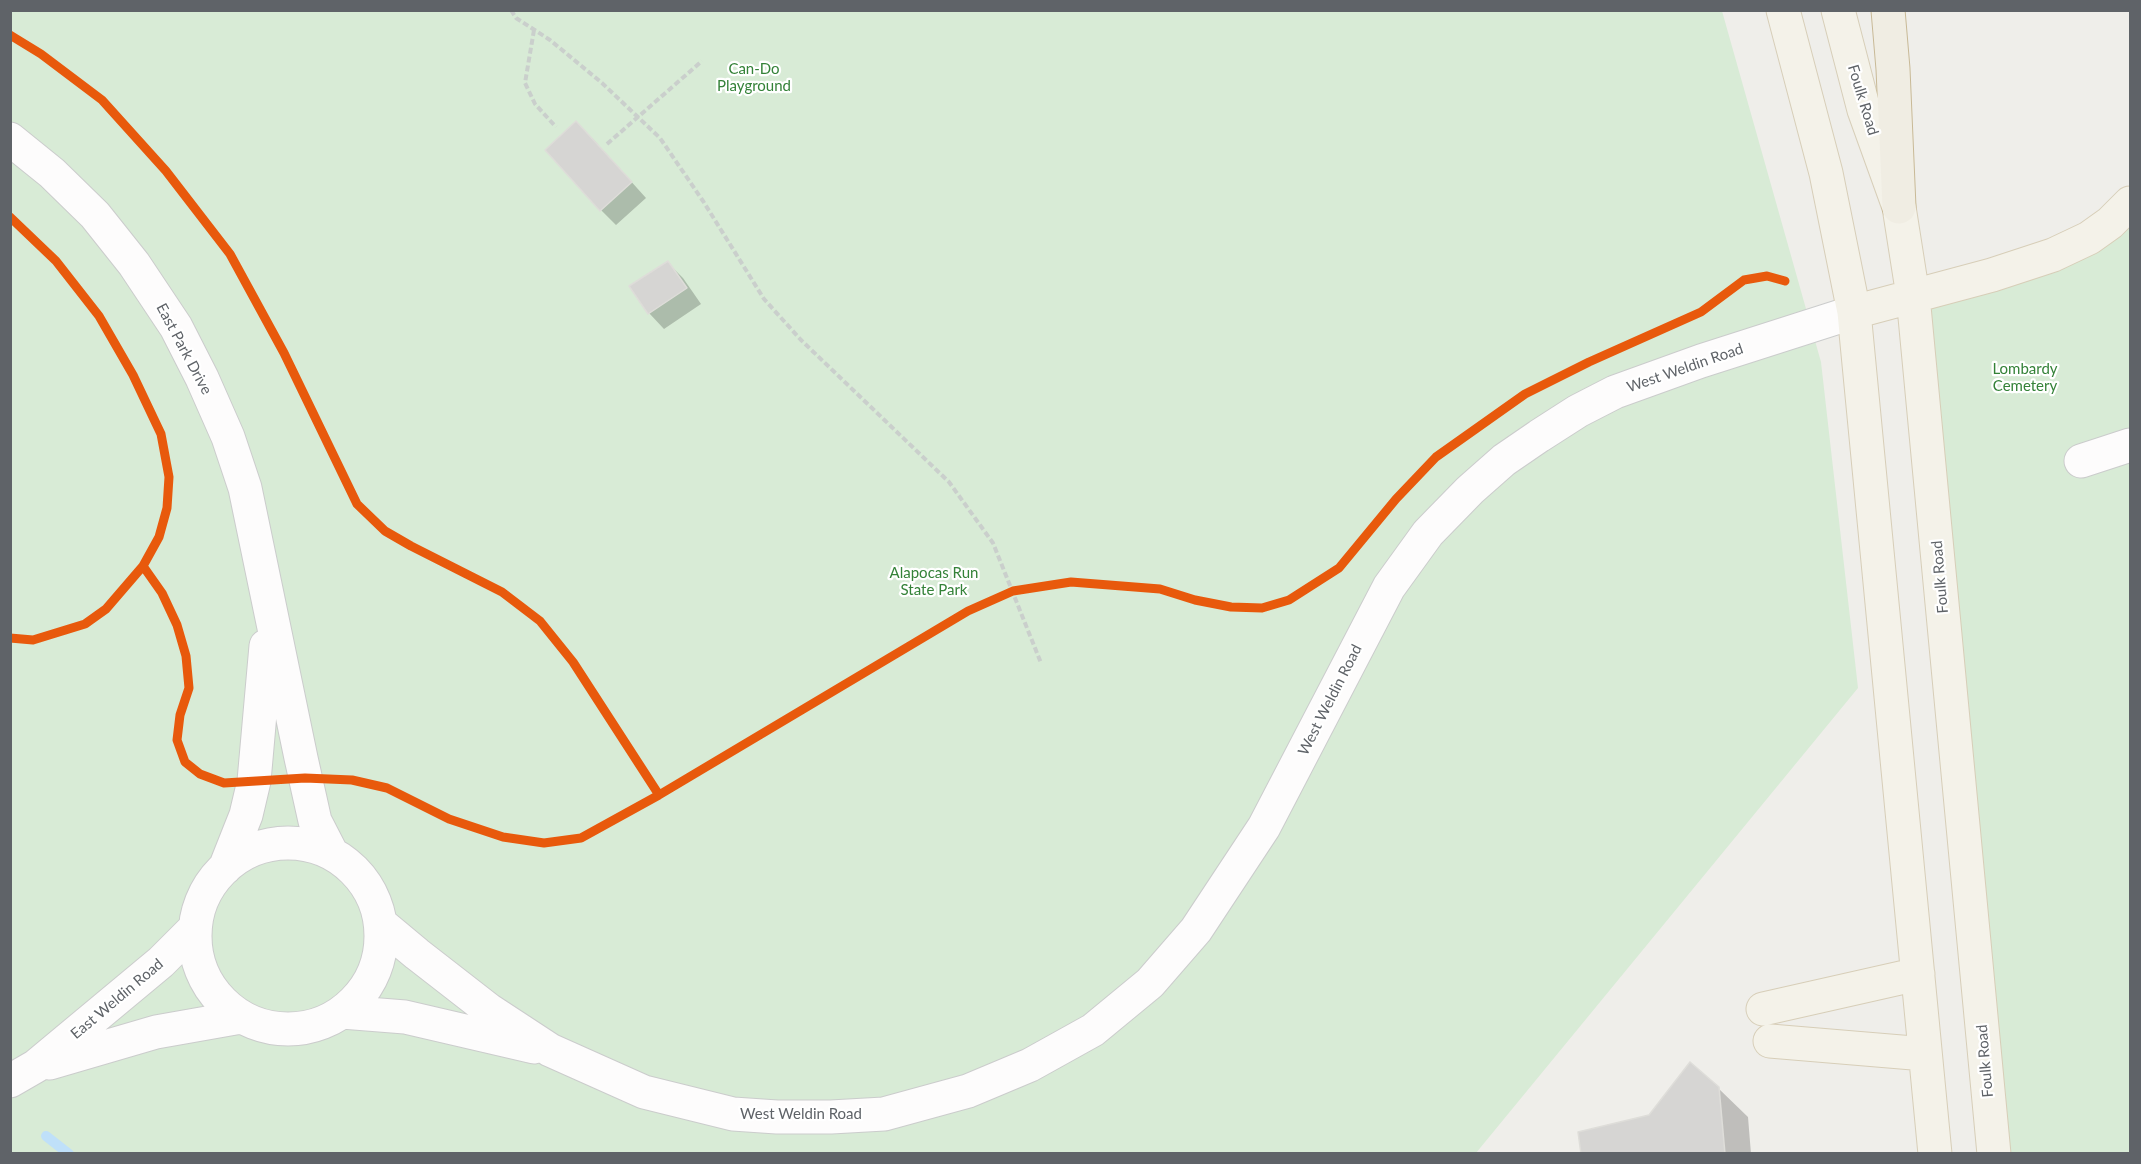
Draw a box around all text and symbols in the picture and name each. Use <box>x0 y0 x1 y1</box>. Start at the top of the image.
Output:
park label: Can-Do Playground <box>717 60 791 95</box>
street label: Foulk Road <box>1844 62 1882 138</box>
street label: East Park Drive <box>152 300 216 398</box>
street label: West Weldin Road <box>1624 340 1746 396</box>
park label: Lombardy Cemetery <box>1992 360 2058 395</box>
street label: Foulk Road <box>1928 540 1952 614</box>
park label: Alapocas Run State Park <box>890 564 978 599</box>
street label: West Weldin Road <box>1294 642 1366 758</box>
street label: East Weldin Road <box>67 955 167 1043</box>
street label: Foulk Road <box>1973 1024 1997 1098</box>
street label: West Weldin Road <box>740 1105 862 1123</box>

